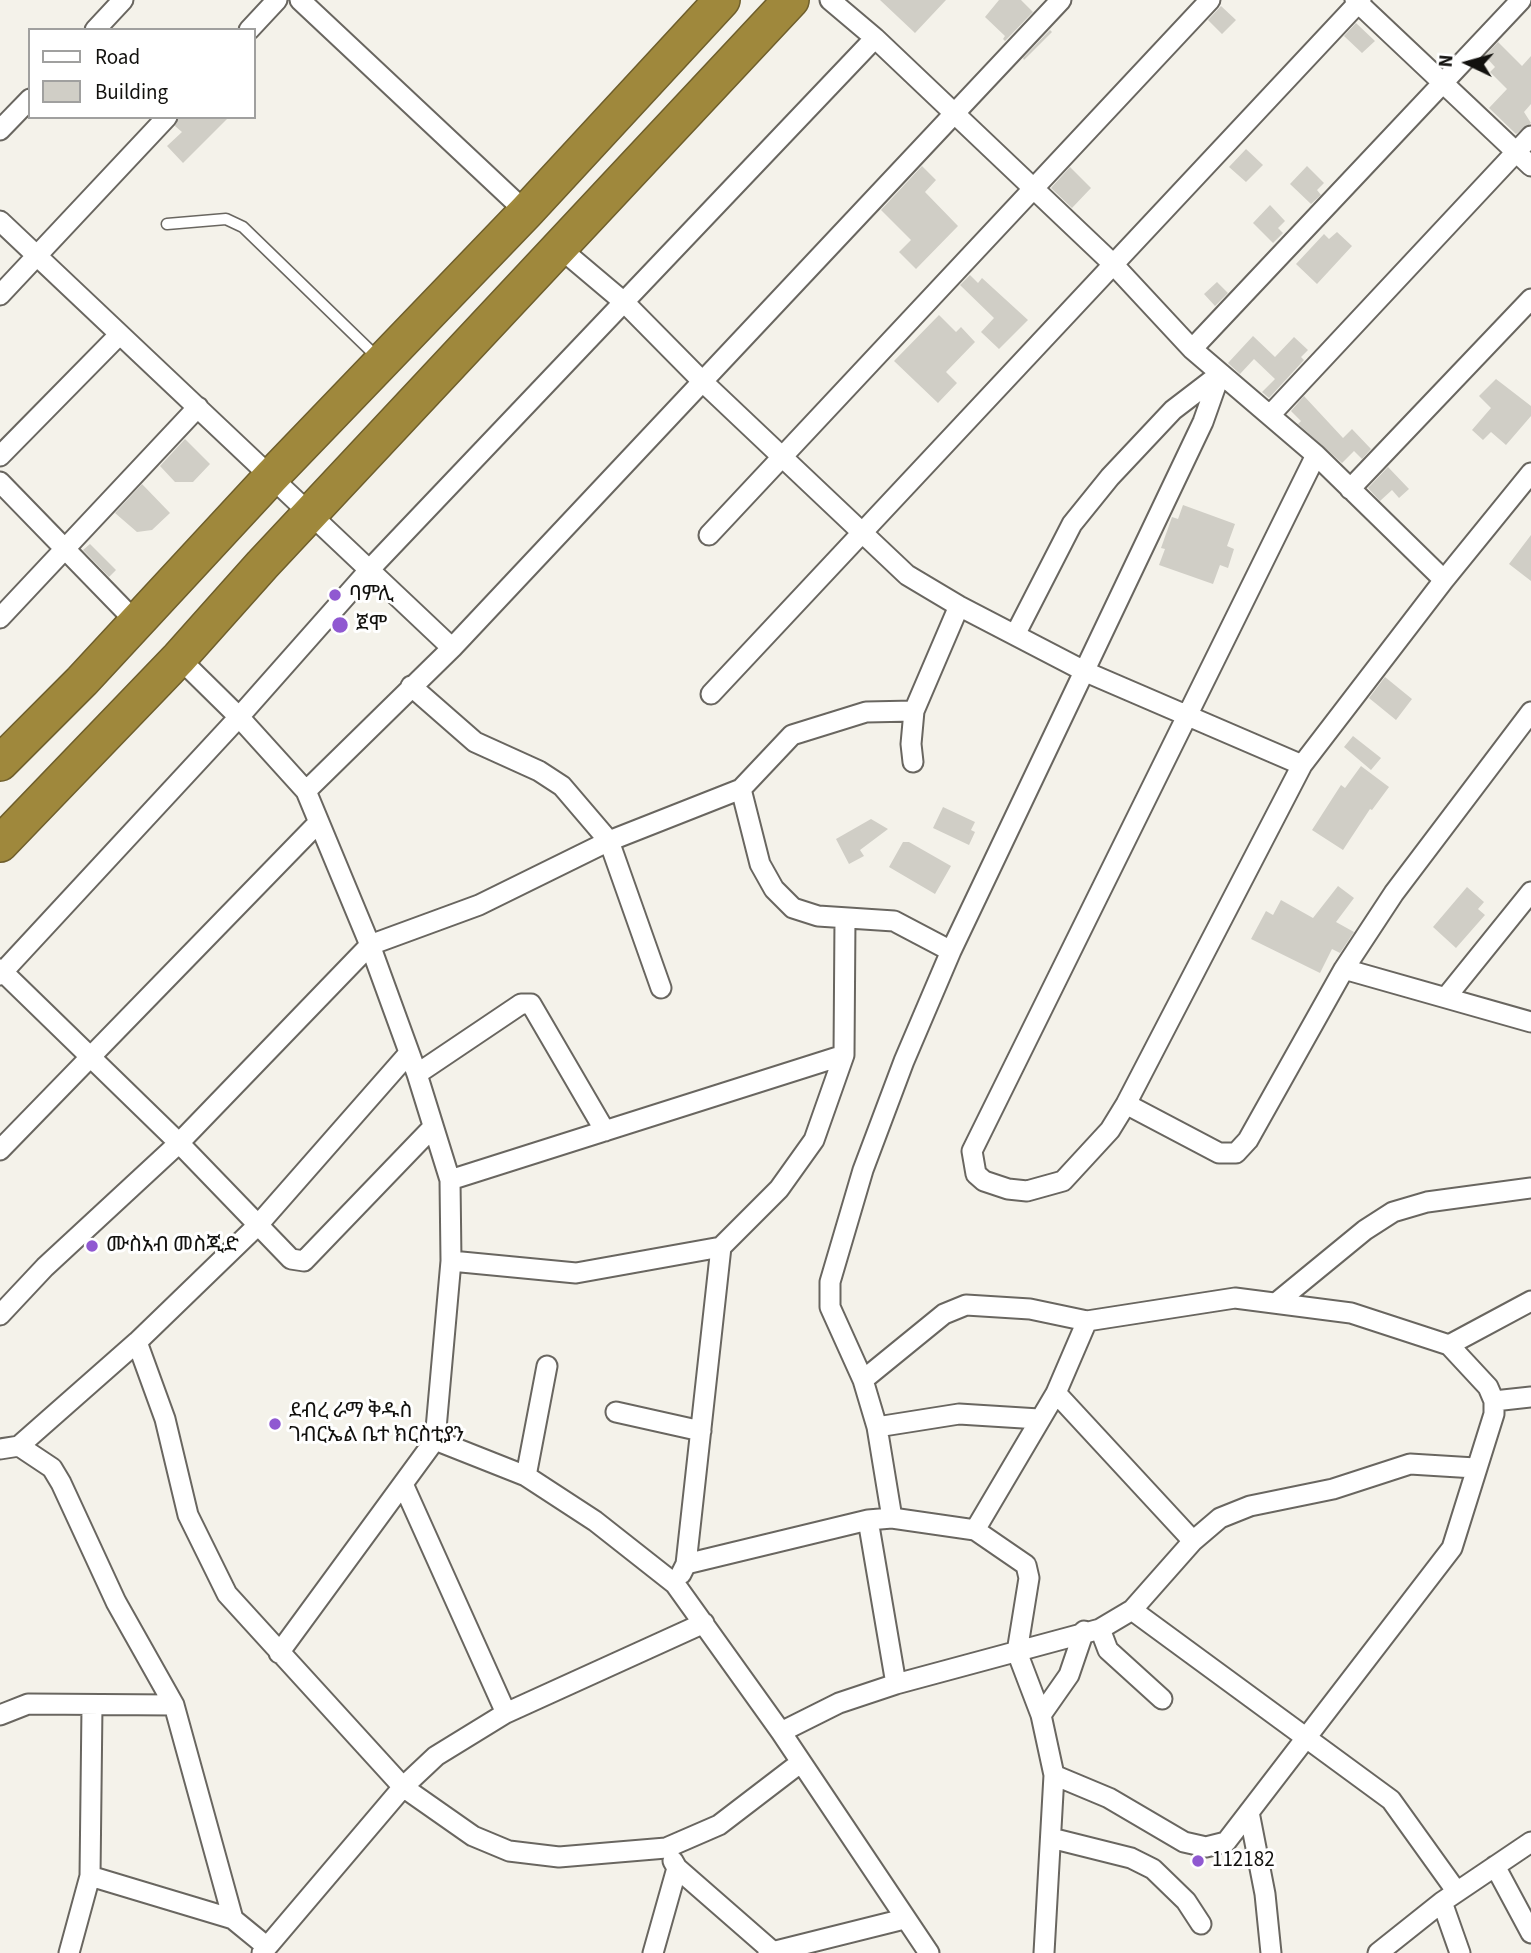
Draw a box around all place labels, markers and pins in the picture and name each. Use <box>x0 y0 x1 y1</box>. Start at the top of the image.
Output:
place label: ባምሊ <box>349 582 394 608</box>
marker: ባምሊ <box>327 587 343 603</box>
place label: ጀሞ <box>356 612 387 638</box>
marker: ጀሞ <box>330 615 350 635</box>
place label: ሙስአብ መስጂድ <box>106 1233 239 1259</box>
marker: ሙስአብ መስጂድ <box>84 1238 100 1254</box>
place label: ደብረ ራማ ቅዱስ ገብርኤል ቤተ ክርስቲያን <box>289 1399 464 1449</box>
marker: ደብረ ራማ ቅዱስ ገብርኤል ቤተ ክርስቲያን <box>267 1416 283 1432</box>
place label: 112182 <box>1212 1848 1275 1874</box>
marker: 112182 <box>1190 1853 1206 1869</box>

